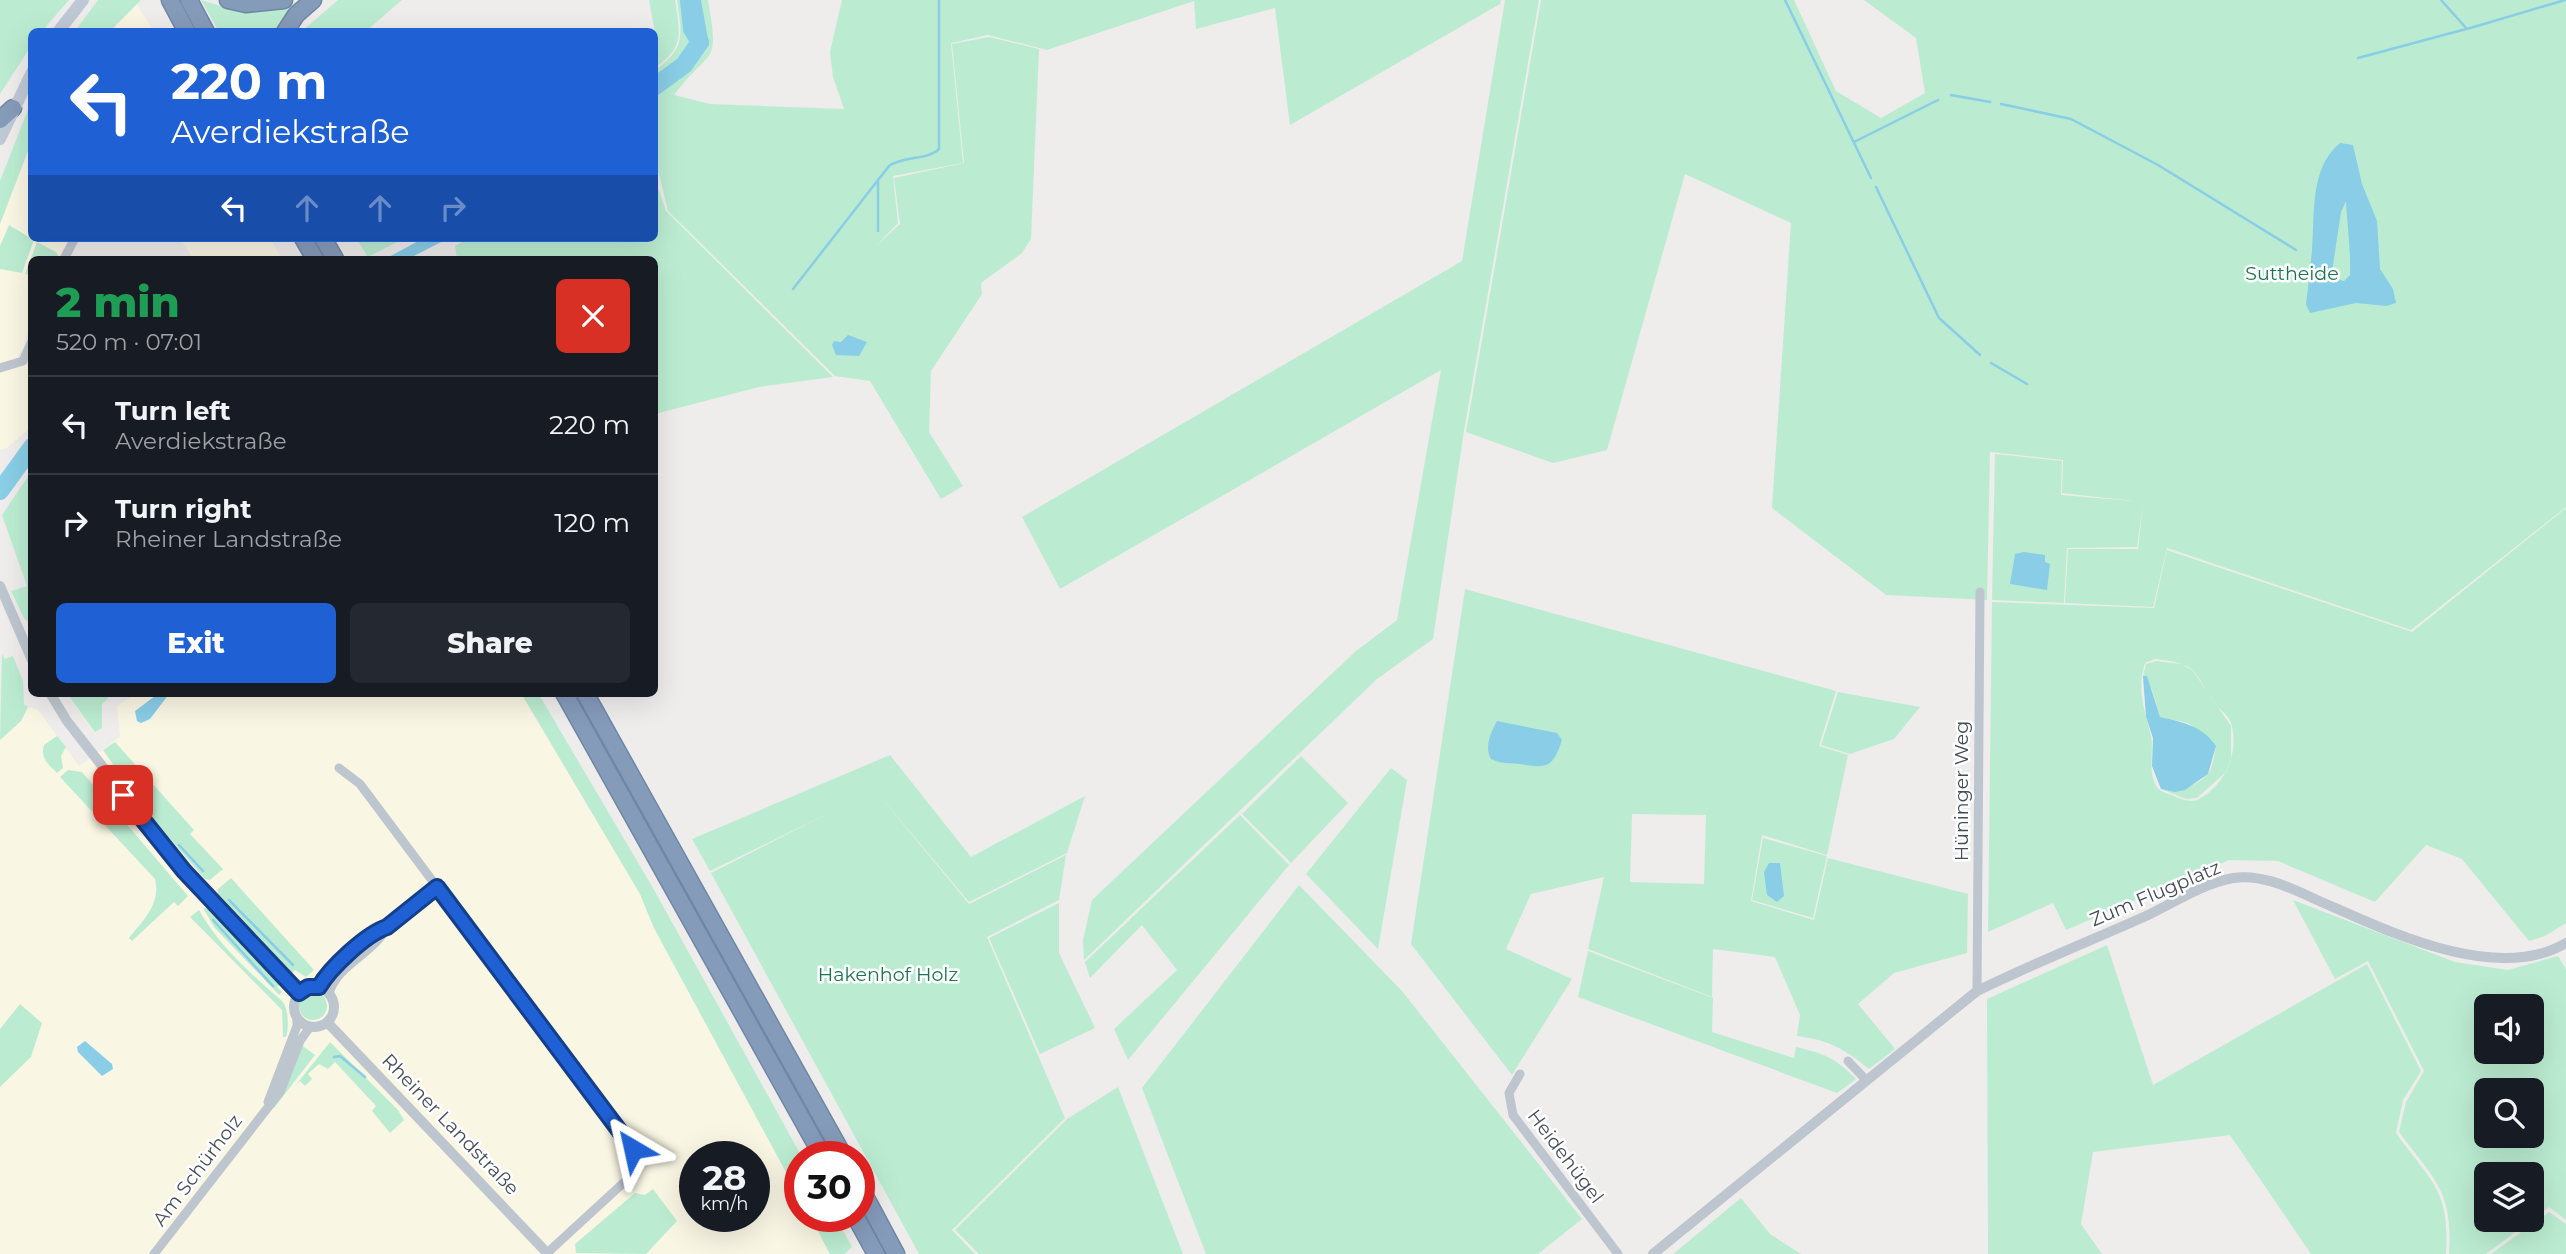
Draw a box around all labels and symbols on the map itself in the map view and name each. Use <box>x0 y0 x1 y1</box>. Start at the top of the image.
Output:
park label: Suttheide <box>2245 262 2339 285</box>
street label: Hüninger Weg <box>1950 721 1973 861</box>
pin <box>93 765 153 825</box>
street label: Zum Flugplatz <box>2086 856 2224 931</box>
park label: Hakenhof Holz <box>818 963 958 986</box>
street label: Rheiner Landstraße <box>377 1049 524 1200</box>
street label: Heidehügel <box>1523 1105 1608 1208</box>
street label: Am Schürholz <box>148 1110 247 1231</box>
position arrow <box>596 1112 670 1186</box>
speed limit sign: 30 <box>784 1141 875 1232</box>

